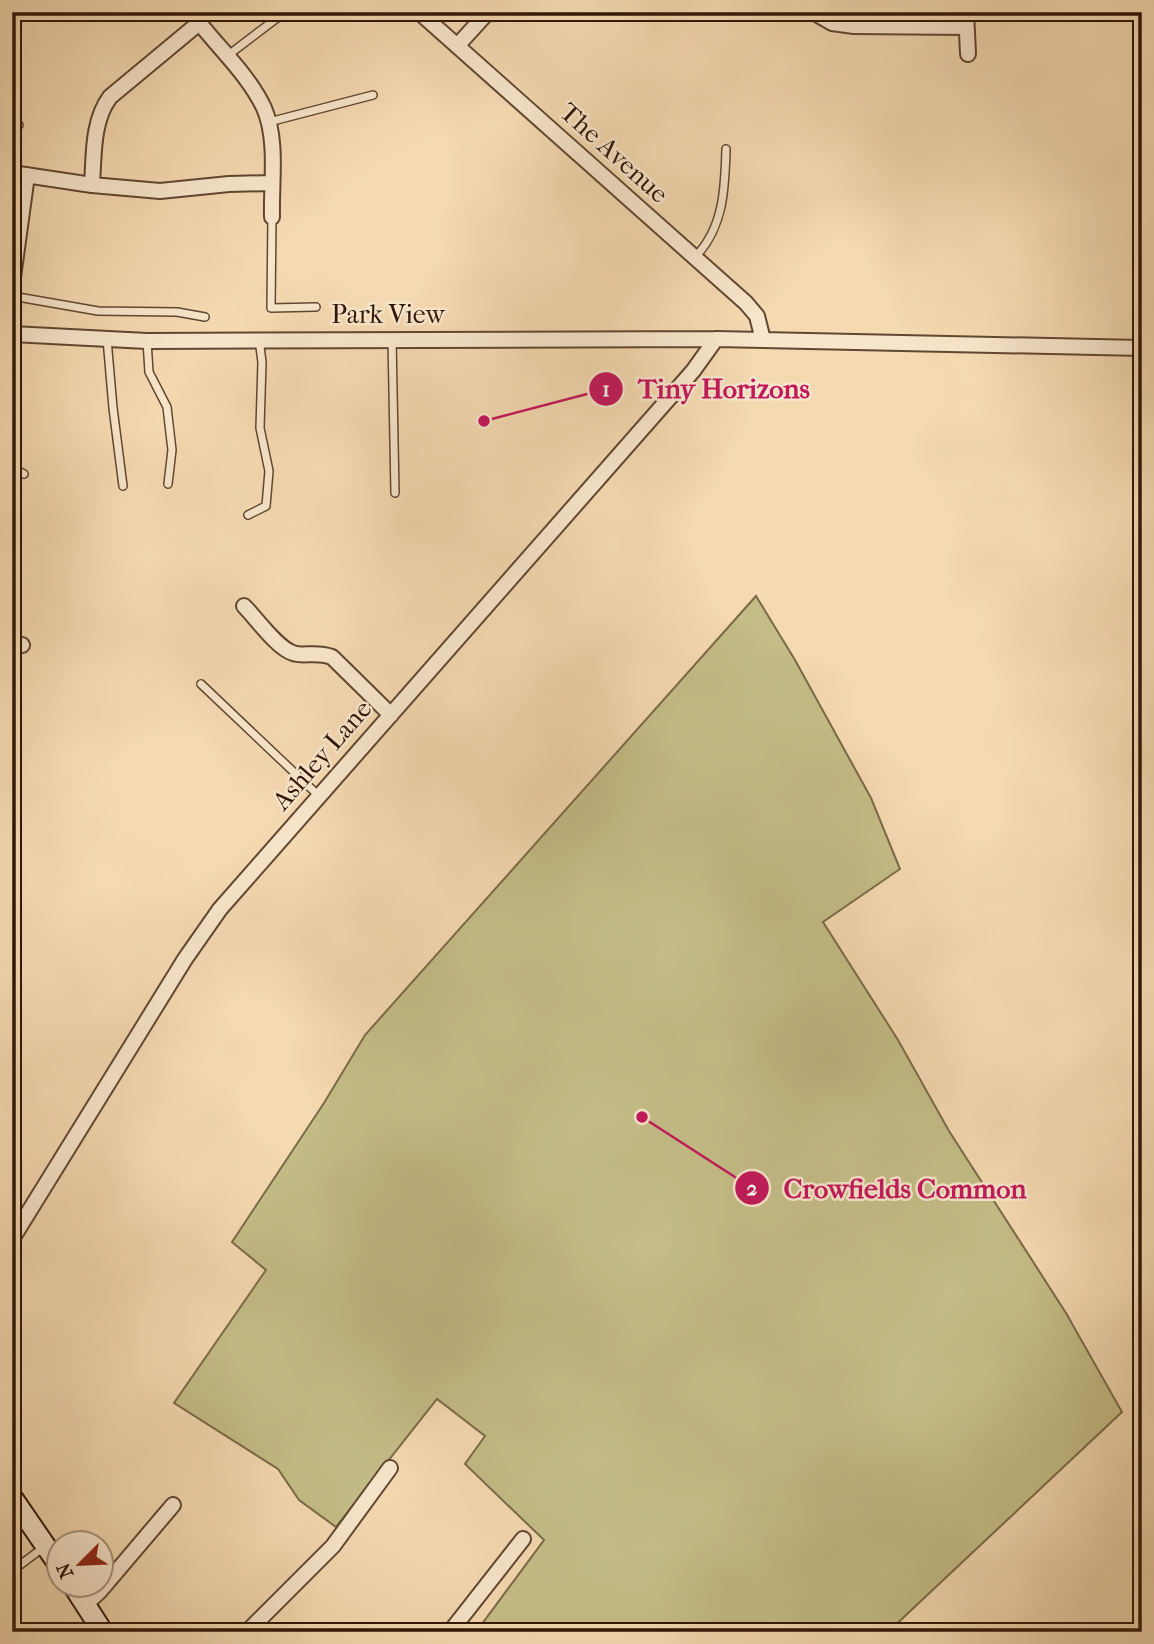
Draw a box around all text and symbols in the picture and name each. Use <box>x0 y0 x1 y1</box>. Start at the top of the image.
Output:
street label: The Avenue <box>554 96 675 210</box>
street label: Park View <box>331 299 445 330</box>
callout: Tiny Horizons <box>589 364 824 413</box>
text: Tiny Horizons <box>637 372 810 405</box>
text: 1 <box>602 377 610 401</box>
street label: Ashley Lane <box>265 694 378 817</box>
callout: Crowfields Common <box>734 1164 1040 1213</box>
text: Crowfields Common <box>783 1172 1027 1205</box>
text: 2 <box>747 1176 758 1200</box>
north arrow <box>46 1528 116 1598</box>
text: N <box>52 1559 78 1582</box>

